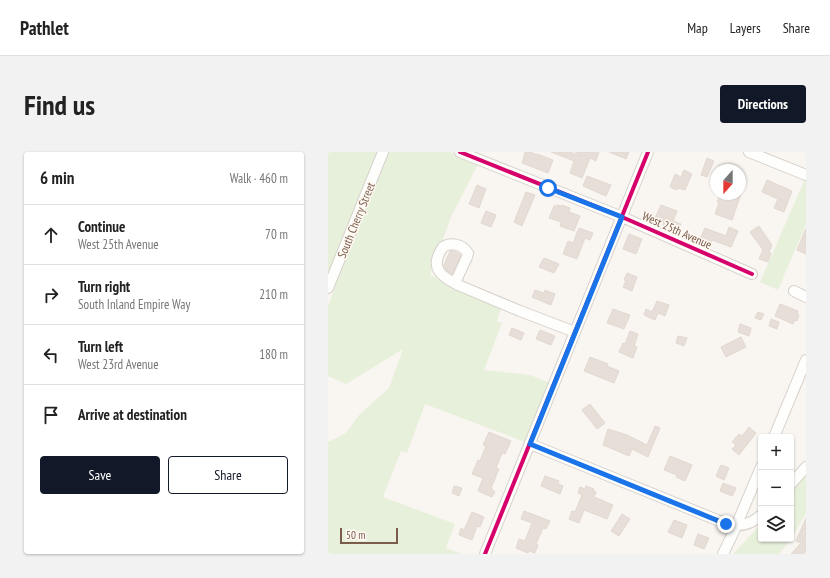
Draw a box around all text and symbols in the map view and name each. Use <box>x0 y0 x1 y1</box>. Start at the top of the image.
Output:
text: Pathlet <box>20 16 69 40</box>
text: Map <box>687 19 708 37</box>
text: Layers <box>730 19 761 37</box>
text: Share <box>783 19 810 37</box>
button: Directions <box>720 85 806 123</box>
text: Find us <box>24 86 95 123</box>
north arrow <box>710 164 746 200</box>
text: 6 min <box>40 167 74 189</box>
text: Walk · 460 m <box>230 170 288 187</box>
street label: South Cherry Street <box>334 179 378 260</box>
route start <box>539 179 557 197</box>
street label: West 25th Avenue <box>640 208 714 252</box>
text: Continue <box>78 217 125 236</box>
icon: ahead <box>40 224 62 246</box>
text: 70 m <box>265 226 288 243</box>
text: West 25th Avenue <box>78 236 159 253</box>
text: Turn right <box>78 277 130 296</box>
icon: right <box>40 284 62 306</box>
text: 210 m <box>259 286 288 303</box>
text: South Inland Empire Way <box>78 296 190 313</box>
text: Turn left <box>78 337 123 356</box>
icon: left <box>40 344 62 366</box>
text: 180 m <box>259 346 288 363</box>
text: West 23rd Avenue <box>78 356 159 373</box>
icon: arrive <box>40 404 62 426</box>
text: Arrive at destination <box>78 405 187 424</box>
map controls <box>758 434 794 542</box>
button: + <box>758 434 794 470</box>
button: Save <box>40 456 160 494</box>
button: Share <box>168 456 288 494</box>
button: − <box>758 470 794 506</box>
button: layers <box>758 506 794 542</box>
route end <box>717 515 735 533</box>
scale bar <box>340 526 398 545</box>
text: 50 m <box>346 528 365 542</box>

